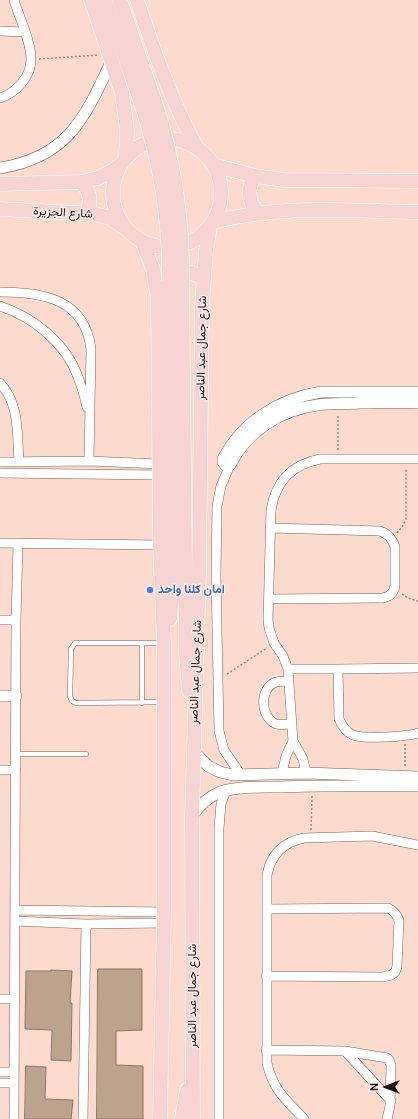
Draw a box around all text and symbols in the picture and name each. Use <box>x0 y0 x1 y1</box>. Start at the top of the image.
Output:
street label: شارع الجزيرة <box>33 204 93 222</box>
street label: شارع جمال عبد الناصر <box>194 296 210 400</box>
place label: امان كلنا واحد <box>158 583 225 597</box>
marker: امان كلنا واحد <box>145 585 155 595</box>
street label: شارع جمال عبد الناصر <box>187 620 205 724</box>
street label: شارع جمال عبد الناصر <box>186 944 200 1048</box>
north arrow <box>366 1067 406 1107</box>
text: N <box>367 1083 381 1091</box>

